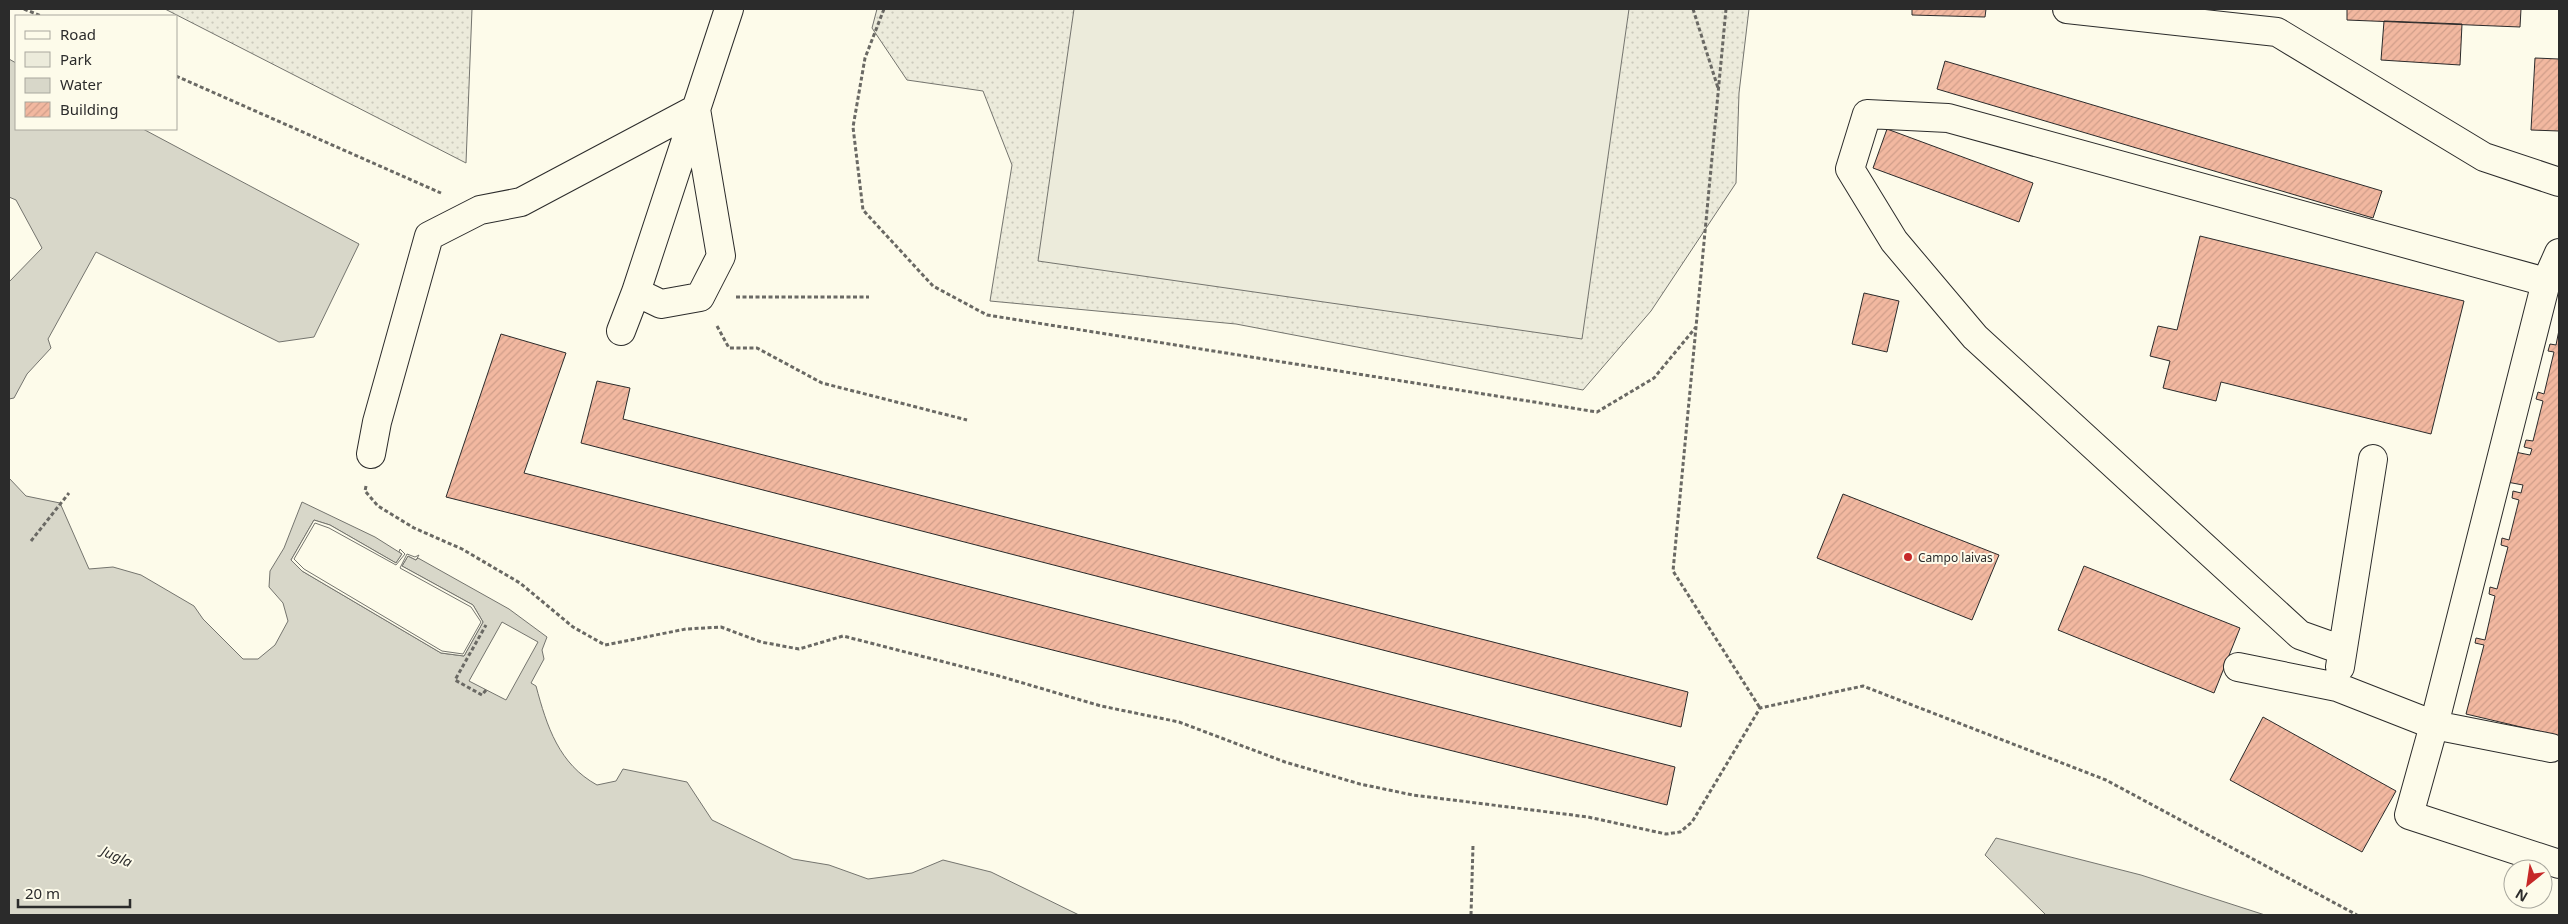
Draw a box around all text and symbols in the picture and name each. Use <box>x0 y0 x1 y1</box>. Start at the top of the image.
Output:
legend <box>15 15 178 130</box>
text: Road <box>60 24 96 44</box>
text: Park <box>60 49 92 69</box>
text: Water <box>60 74 102 94</box>
text: Building <box>60 99 118 119</box>
place label: Campo laivas <box>1918 549 1993 566</box>
marker: Campo laivas <box>1902 551 1914 563</box>
water label: Jugla <box>96 840 135 871</box>
north arrow <box>2503 859 2553 909</box>
scale bar <box>18 876 130 908</box>
text: 20 m <box>25 883 60 903</box>
text: N <box>2512 885 2531 907</box>

